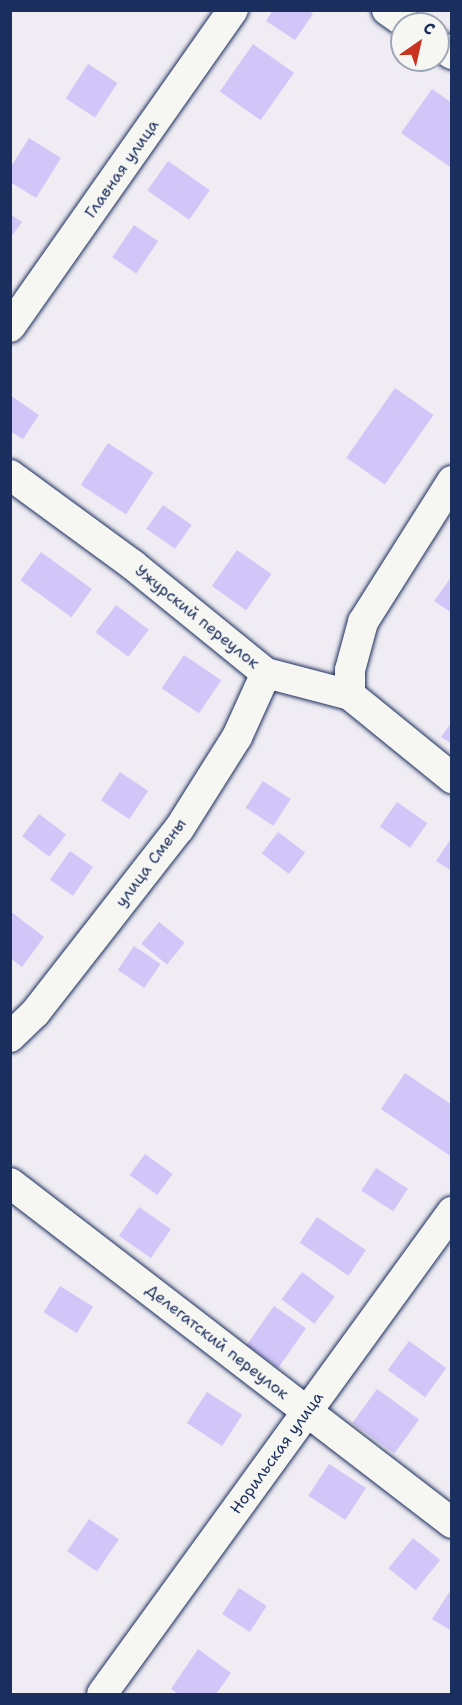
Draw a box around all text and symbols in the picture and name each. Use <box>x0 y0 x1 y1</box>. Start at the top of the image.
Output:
north arrow <box>390 12 450 72</box>
text: С <box>419 17 439 40</box>
street label: Главная улица <box>81 116 163 222</box>
street label: Ужурский переулок <box>131 561 263 673</box>
street label: улица Смены <box>112 815 190 911</box>
street label: Делегатский переулок <box>142 1280 292 1404</box>
street label: Норильская улица <box>226 1388 328 1518</box>

